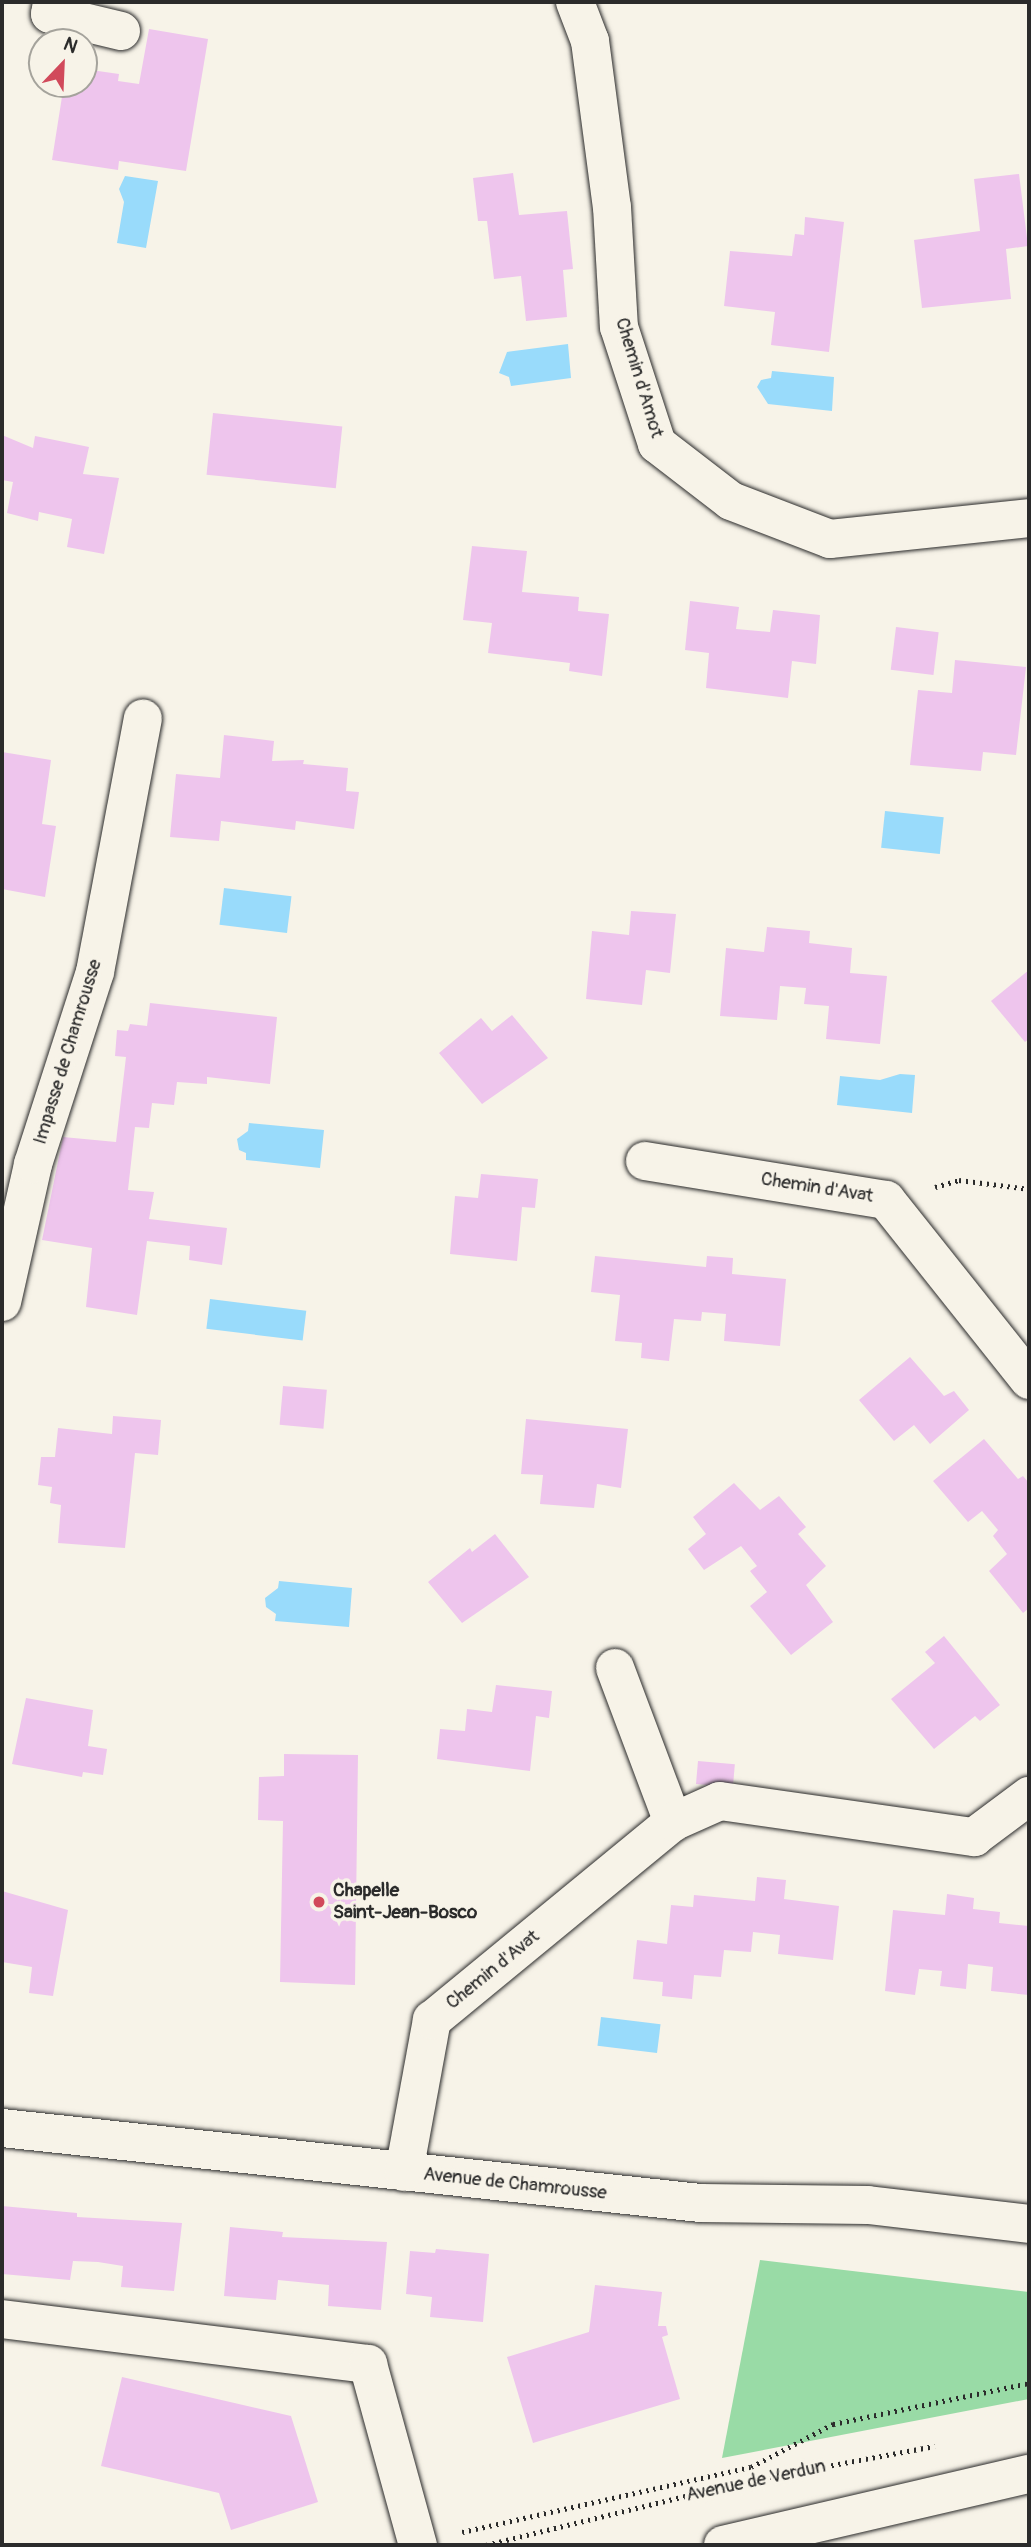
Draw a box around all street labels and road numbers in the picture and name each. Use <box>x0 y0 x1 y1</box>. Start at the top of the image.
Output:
street label: Chemin d'Amot <box>610 315 668 441</box>
street label: Impasse de Chamrousse <box>29 957 107 1147</box>
street label: Chemin d'Avat <box>759 1168 875 1208</box>
street label: Chemin d'Avat <box>442 1925 544 2015</box>
street label: Avenue de Chamrousse <box>422 2163 608 2205</box>
street label: Avenue de Verdun <box>684 2455 828 2507</box>

